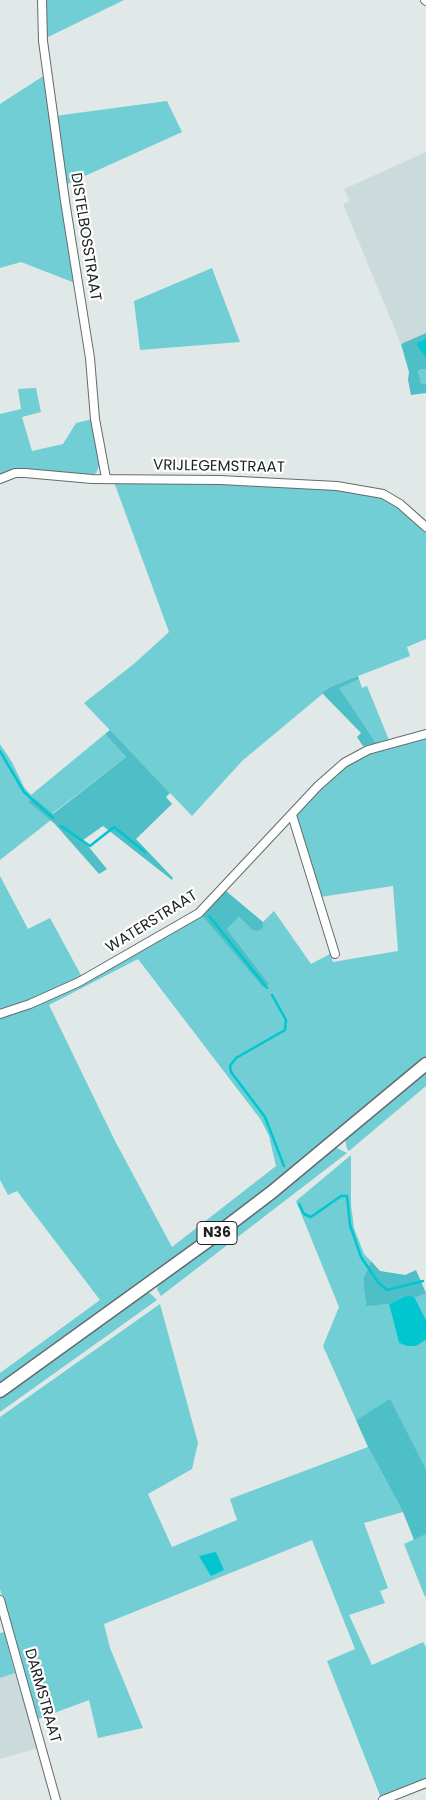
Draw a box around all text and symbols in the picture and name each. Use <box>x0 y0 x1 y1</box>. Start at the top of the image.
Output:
street label: DISTELBOSSTRAAT <box>66 172 104 302</box>
street label: VRIJLEGEMSTRAAT <box>153 457 285 477</box>
street label: WATERSTRAAT <box>103 887 201 957</box>
road number: N36 <box>197 1222 237 1244</box>
street label: DARMSTRAAT <box>20 1647 64 1745</box>

